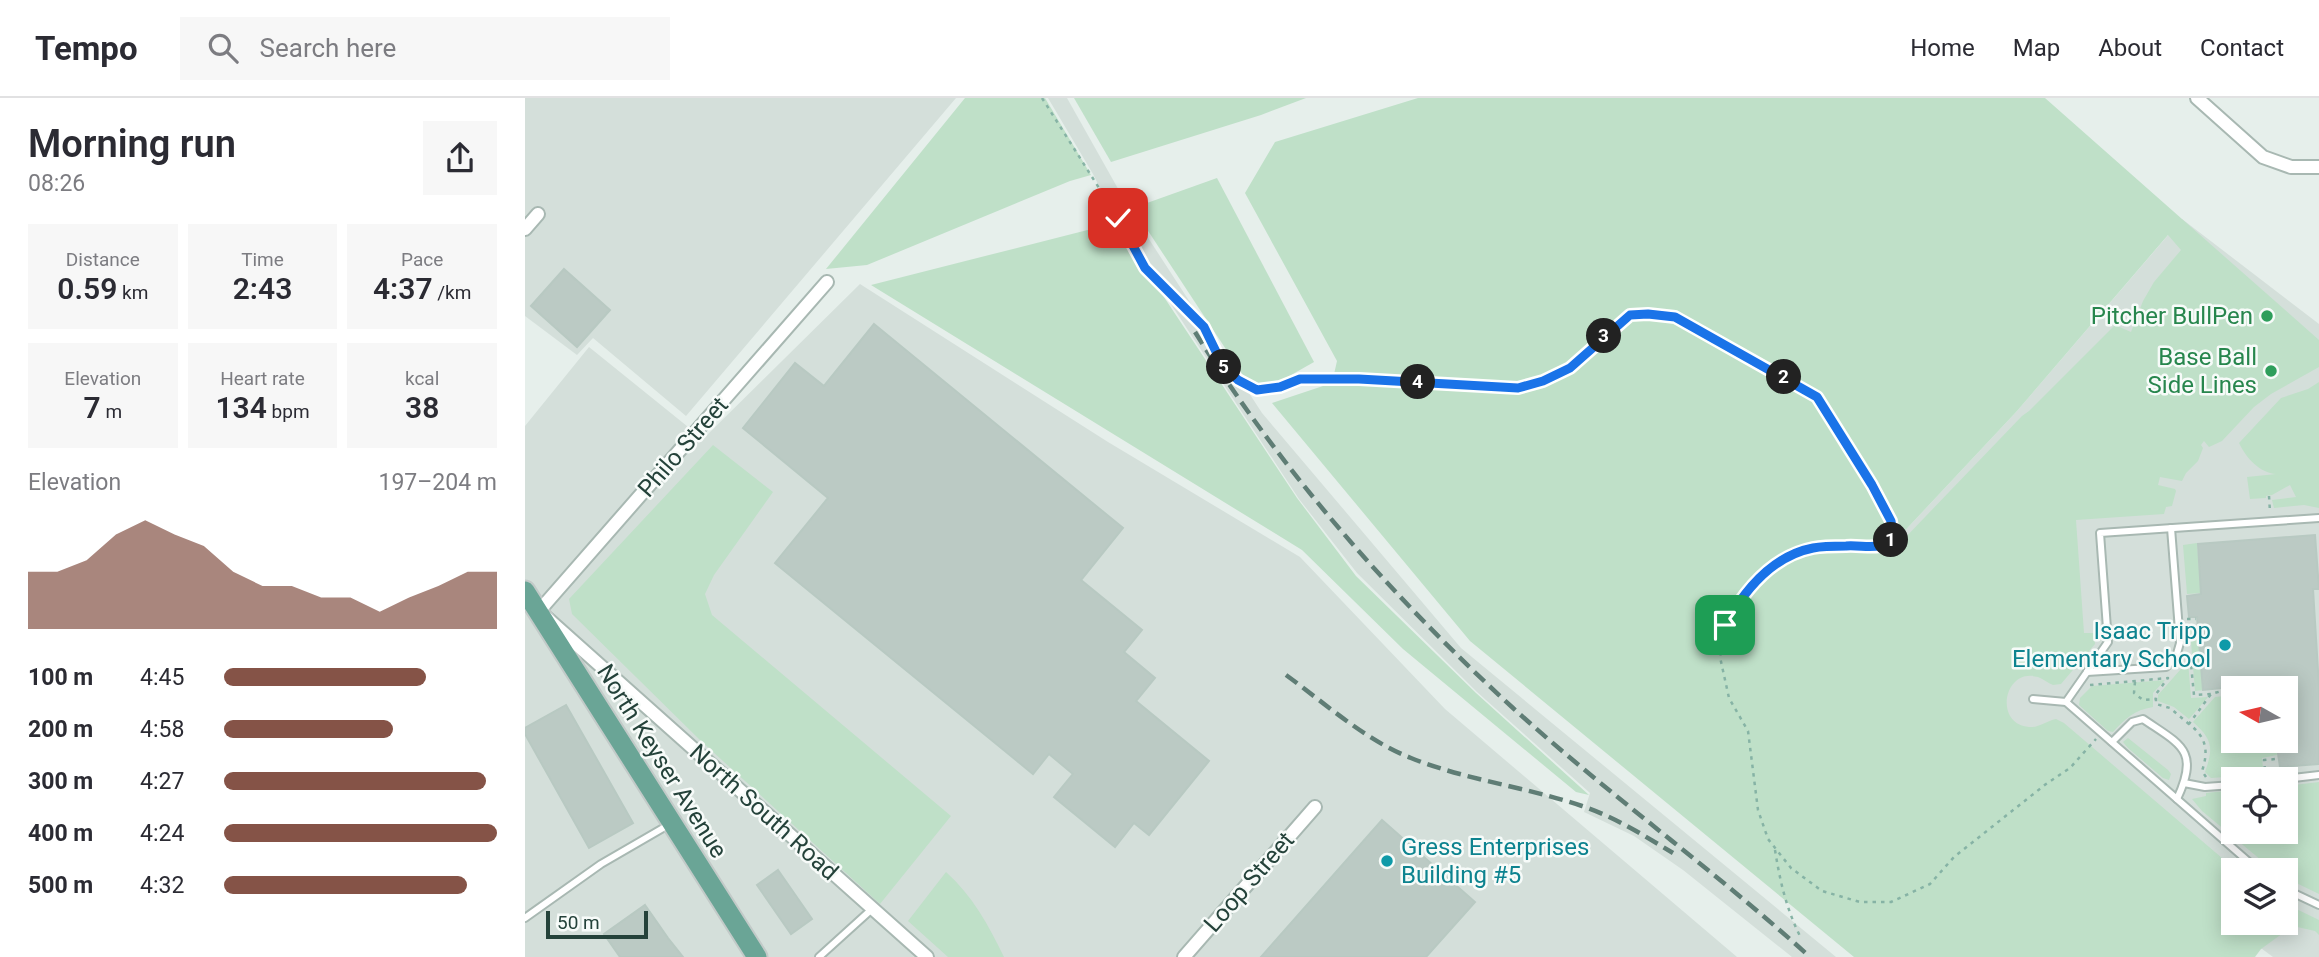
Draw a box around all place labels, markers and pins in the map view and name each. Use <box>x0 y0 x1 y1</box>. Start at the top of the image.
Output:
pin <box>1088 188 1148 248</box>
place label: Pitcher BullPen <box>2091 302 2253 330</box>
marker: Pitcher BullPen <box>2259 308 2275 324</box>
pin: 3 <box>1587 318 1621 354</box>
place label: Base Ball Side Lines <box>2148 343 2257 399</box>
pin: 5 <box>1207 350 1241 384</box>
pin: 2 <box>1767 360 1801 394</box>
marker: Base Ball Side Lines <box>2263 363 2279 379</box>
pin: 4 <box>1401 364 1435 400</box>
pin: 1 <box>1873 522 1909 558</box>
pin <box>1695 595 1755 655</box>
place label: Isaac Tripp Elementary School <box>2012 617 2211 673</box>
marker: Isaac Tripp Elementary School <box>2217 637 2233 653</box>
place label: Gress Enterprises Building #5 <box>1401 833 1589 889</box>
marker: Gress Enterprises Building #5 <box>1379 853 1395 869</box>

